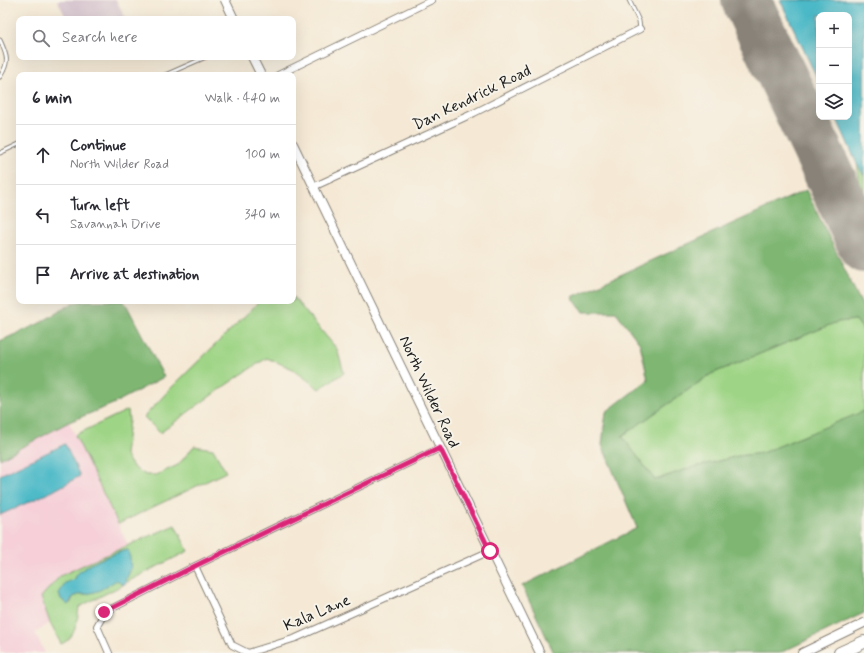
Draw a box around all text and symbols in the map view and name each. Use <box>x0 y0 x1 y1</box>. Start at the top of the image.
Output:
map controls <box>816 12 852 120</box>
button: + <box>816 12 852 48</box>
search box <box>16 16 296 60</box>
icon: search <box>30 27 52 49</box>
text: Search here <box>62 28 138 48</box>
button: − <box>816 48 852 84</box>
street label: Dan Kendrick Road <box>409 60 535 136</box>
button: layers <box>816 84 852 120</box>
text: 6 min <box>32 87 72 109</box>
text: Walk · 440 m <box>205 90 280 107</box>
text: Continue <box>70 136 126 156</box>
icon: ahead <box>32 144 54 166</box>
text: 100 m <box>245 146 280 163</box>
text: North Wilder Road <box>70 156 169 173</box>
text: Turn left <box>70 196 130 216</box>
icon: left <box>32 204 54 226</box>
text: 340 m <box>245 206 280 223</box>
text: Savannah Drive <box>70 216 161 233</box>
icon: arrive <box>32 264 54 286</box>
text: Arrive at destination <box>70 265 199 285</box>
street label: North Wilder Road <box>394 332 464 452</box>
route start <box>481 542 499 560</box>
street label: Kala Lane <box>280 590 354 636</box>
route end <box>95 603 113 621</box>

